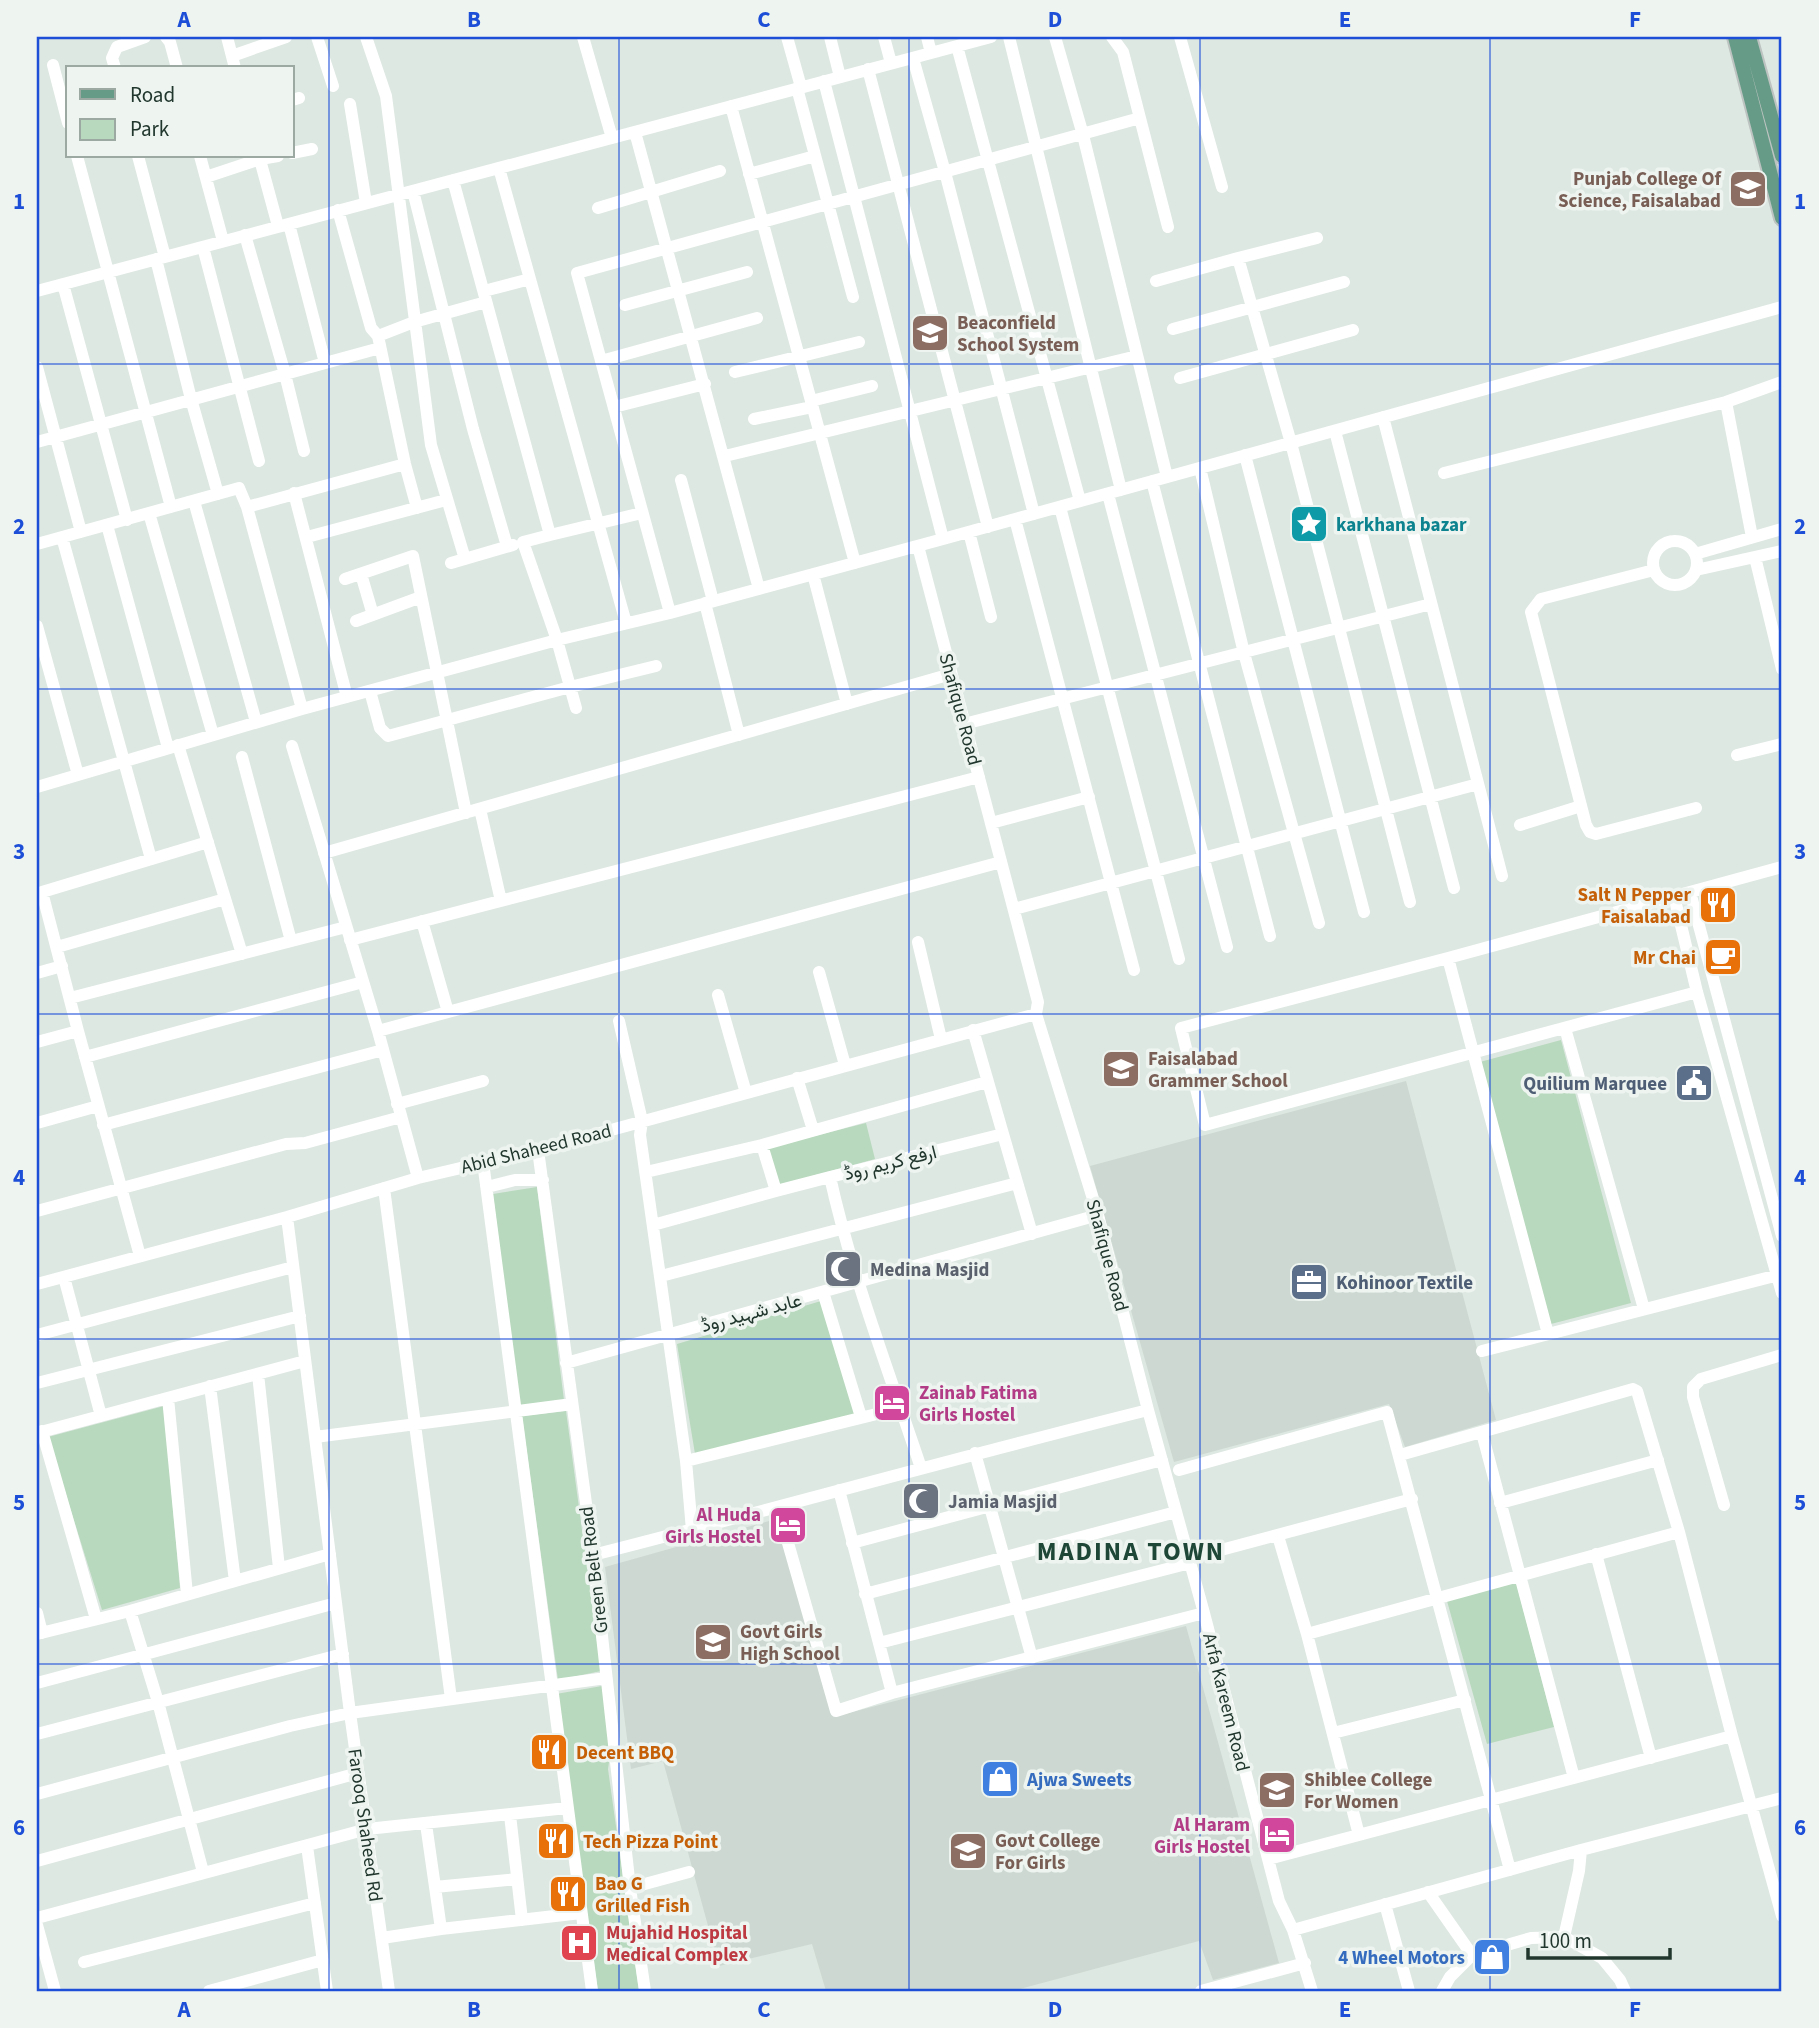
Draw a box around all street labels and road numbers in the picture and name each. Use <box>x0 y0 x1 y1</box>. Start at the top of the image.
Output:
street label: Shafique Road <box>932 650 987 769</box>
street label: Abid Shaheed Road <box>458 1118 614 1181</box>
street label: ارفع کریم روڈ <box>841 1139 940 1188</box>
street label: Shafique Road <box>1079 1196 1134 1315</box>
street label: عابد شہید روڈ <box>698 1287 805 1340</box>
street label: Green Belt Road <box>573 1505 616 1635</box>
street label: Arfa Kareem Road <box>1195 1630 1256 1774</box>
street label: Farooq Shaheed Rd <box>340 1747 389 1904</box>

